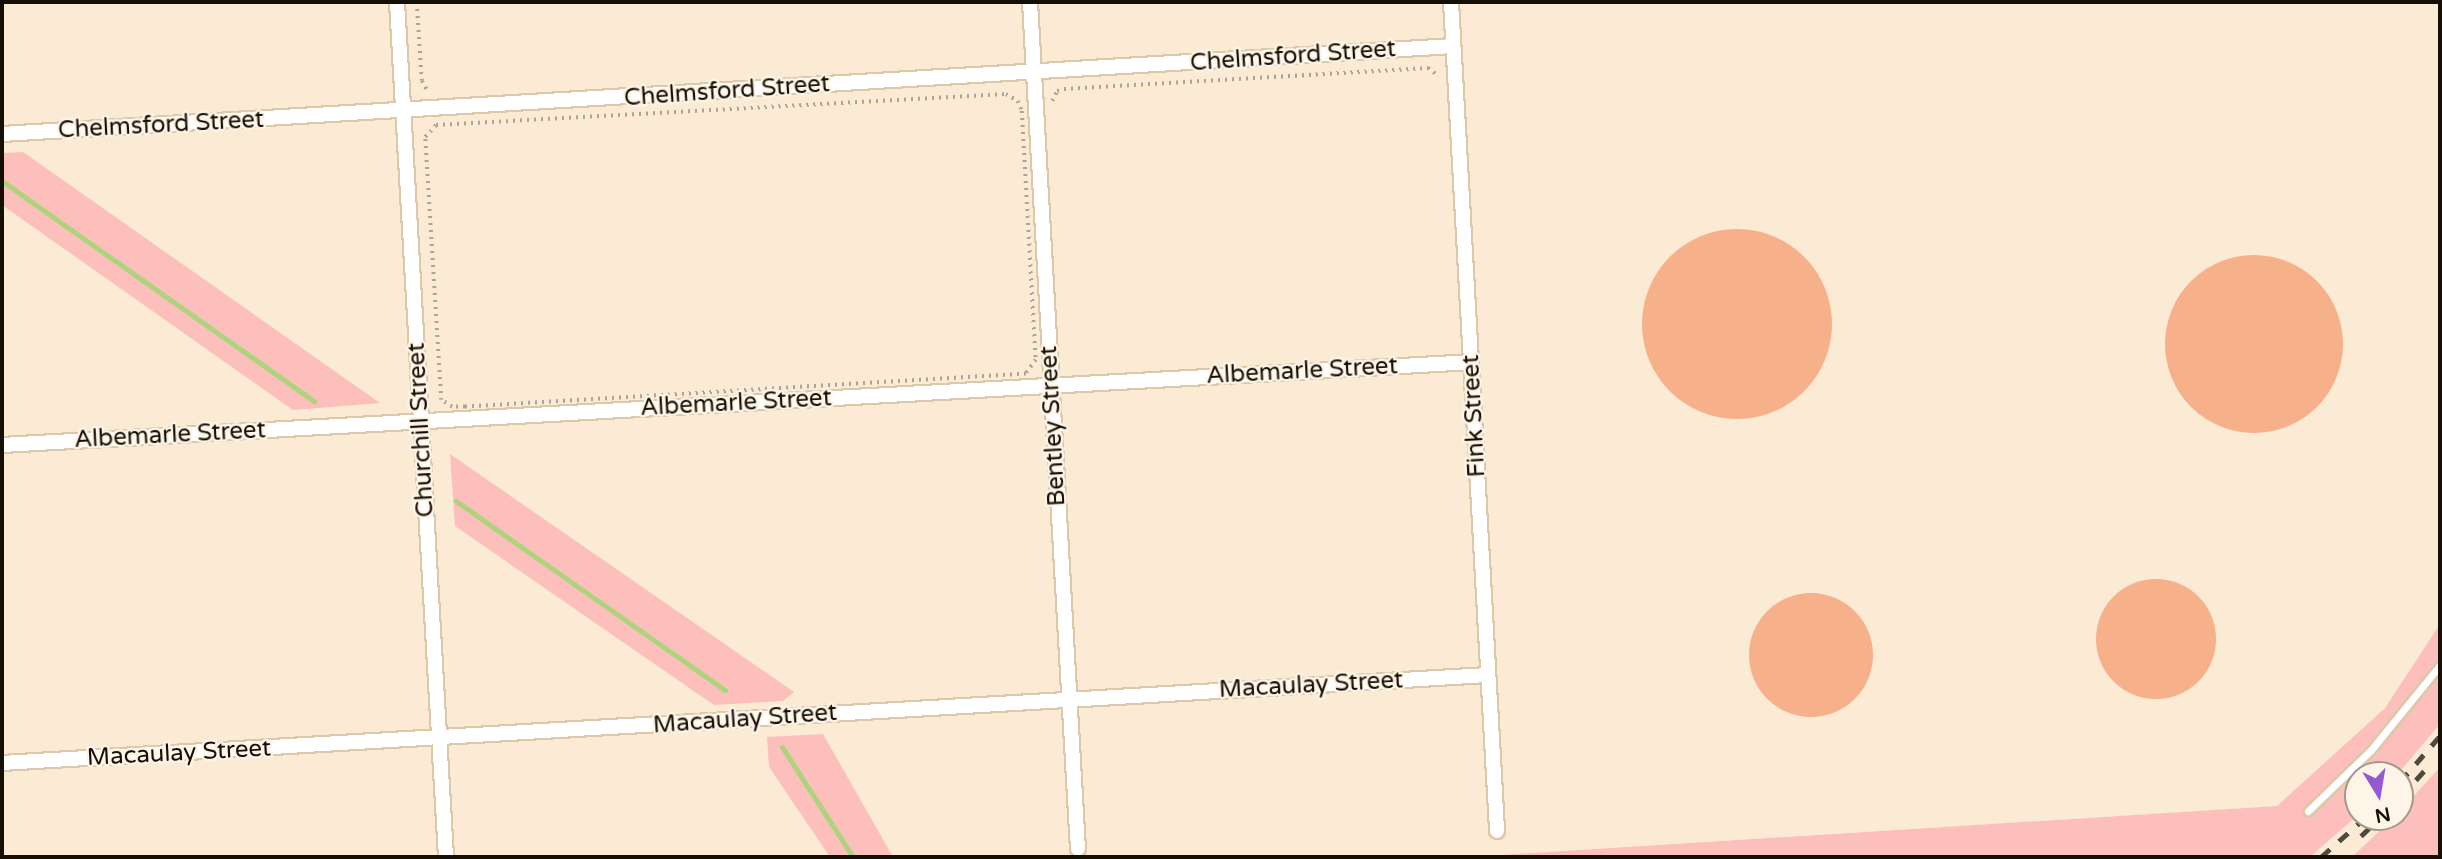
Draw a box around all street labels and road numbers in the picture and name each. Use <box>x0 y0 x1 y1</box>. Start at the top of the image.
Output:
street label: Chelmsford Street <box>1189 34 1397 78</box>
street label: Chelmsford Street <box>623 69 831 113</box>
street label: Chelmsford Street <box>57 105 265 145</box>
street label: Churchill Street <box>402 342 440 518</box>
street label: Bentley Street <box>1034 345 1072 507</box>
street label: Albemarle Street <box>1206 352 1398 390</box>
street label: Fink Street <box>1456 354 1492 478</box>
street label: Albemarle Street <box>640 384 832 422</box>
street label: Albemarle Street <box>74 416 266 454</box>
street label: Macaulay Street <box>1218 666 1404 704</box>
street label: Macaulay Street <box>652 698 838 740</box>
street label: Macaulay Street <box>86 734 272 772</box>

